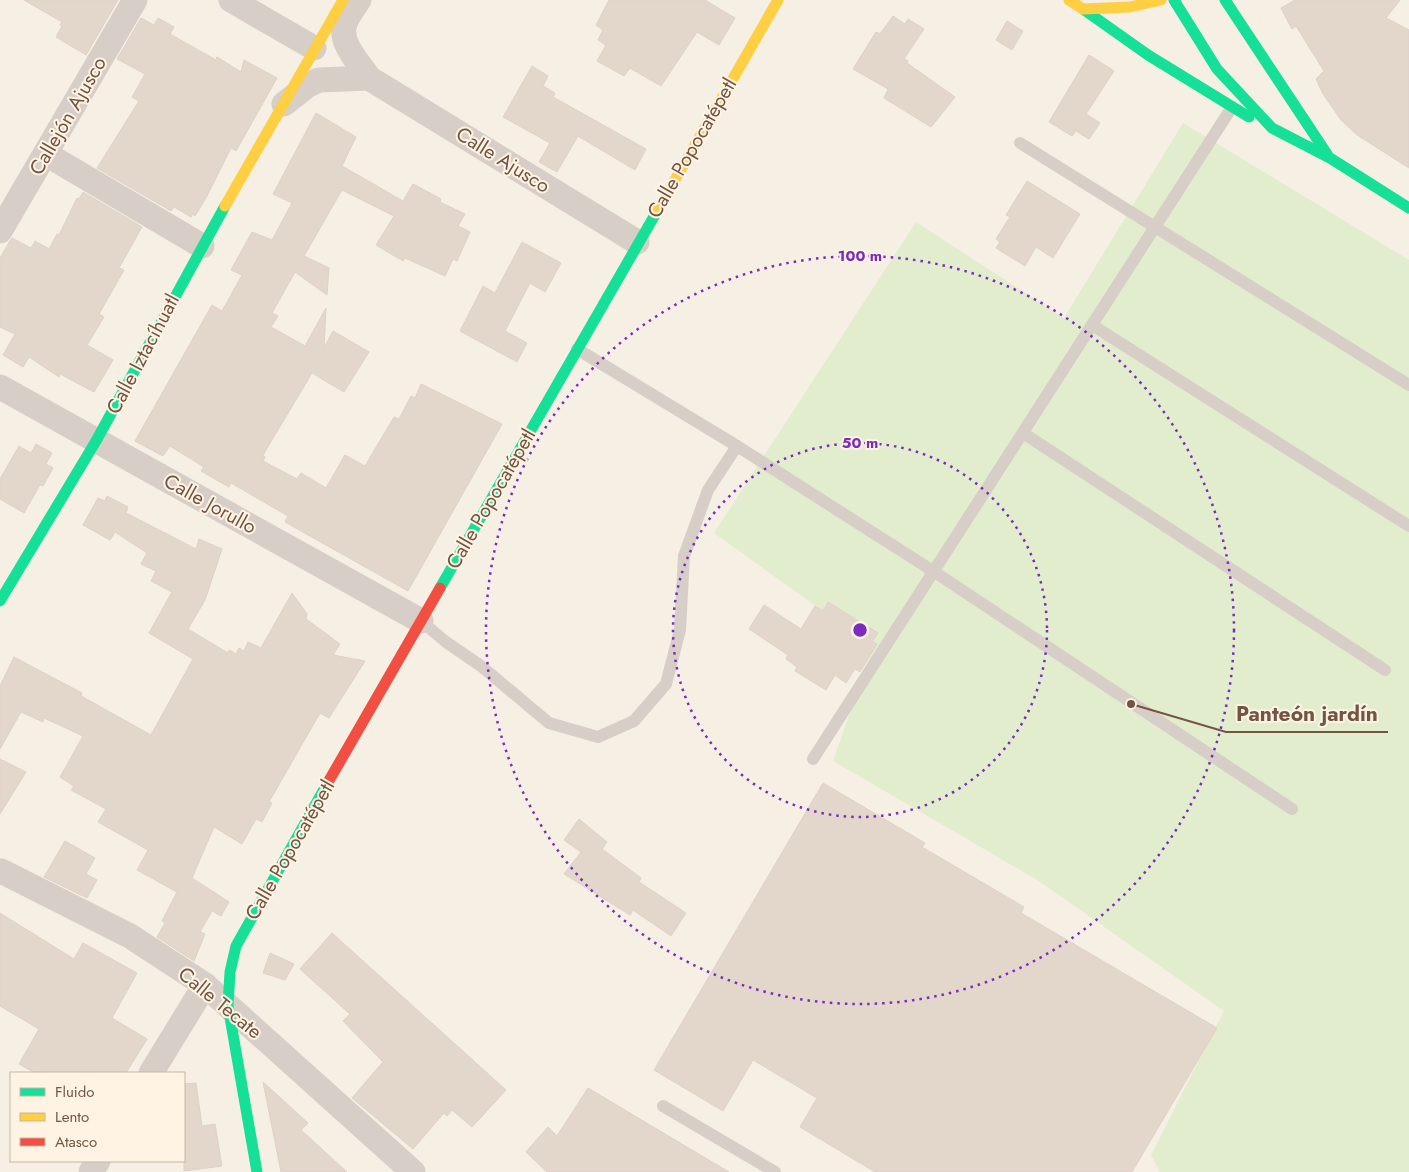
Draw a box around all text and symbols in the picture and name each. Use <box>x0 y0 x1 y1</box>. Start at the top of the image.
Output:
street label: Callejón Ajusco <box>22 51 114 181</box>
street label: Calle Popocatépetl <box>640 72 744 224</box>
street label: Calle Ajusco <box>450 120 556 200</box>
text: 100 m <box>838 245 882 267</box>
street label: Calle Iztacíhuatl <box>99 289 187 419</box>
street label: Calle Popocatépetl <box>439 423 543 575</box>
text: 50 m <box>842 432 878 454</box>
street label: Calle Jorullo <box>158 467 262 541</box>
centre of rings <box>851 621 869 639</box>
callout: Panteón jardín <box>1226 696 1388 732</box>
text: Panteón jardín <box>1236 699 1378 729</box>
street label: Calle Popocatépetl <box>238 774 342 926</box>
street label: Calle Tecate <box>172 960 268 1046</box>
legend <box>10 1072 185 1162</box>
text: Fluido <box>55 1081 94 1103</box>
text: Lento <box>55 1106 89 1128</box>
text: Atasco <box>55 1131 97 1153</box>

